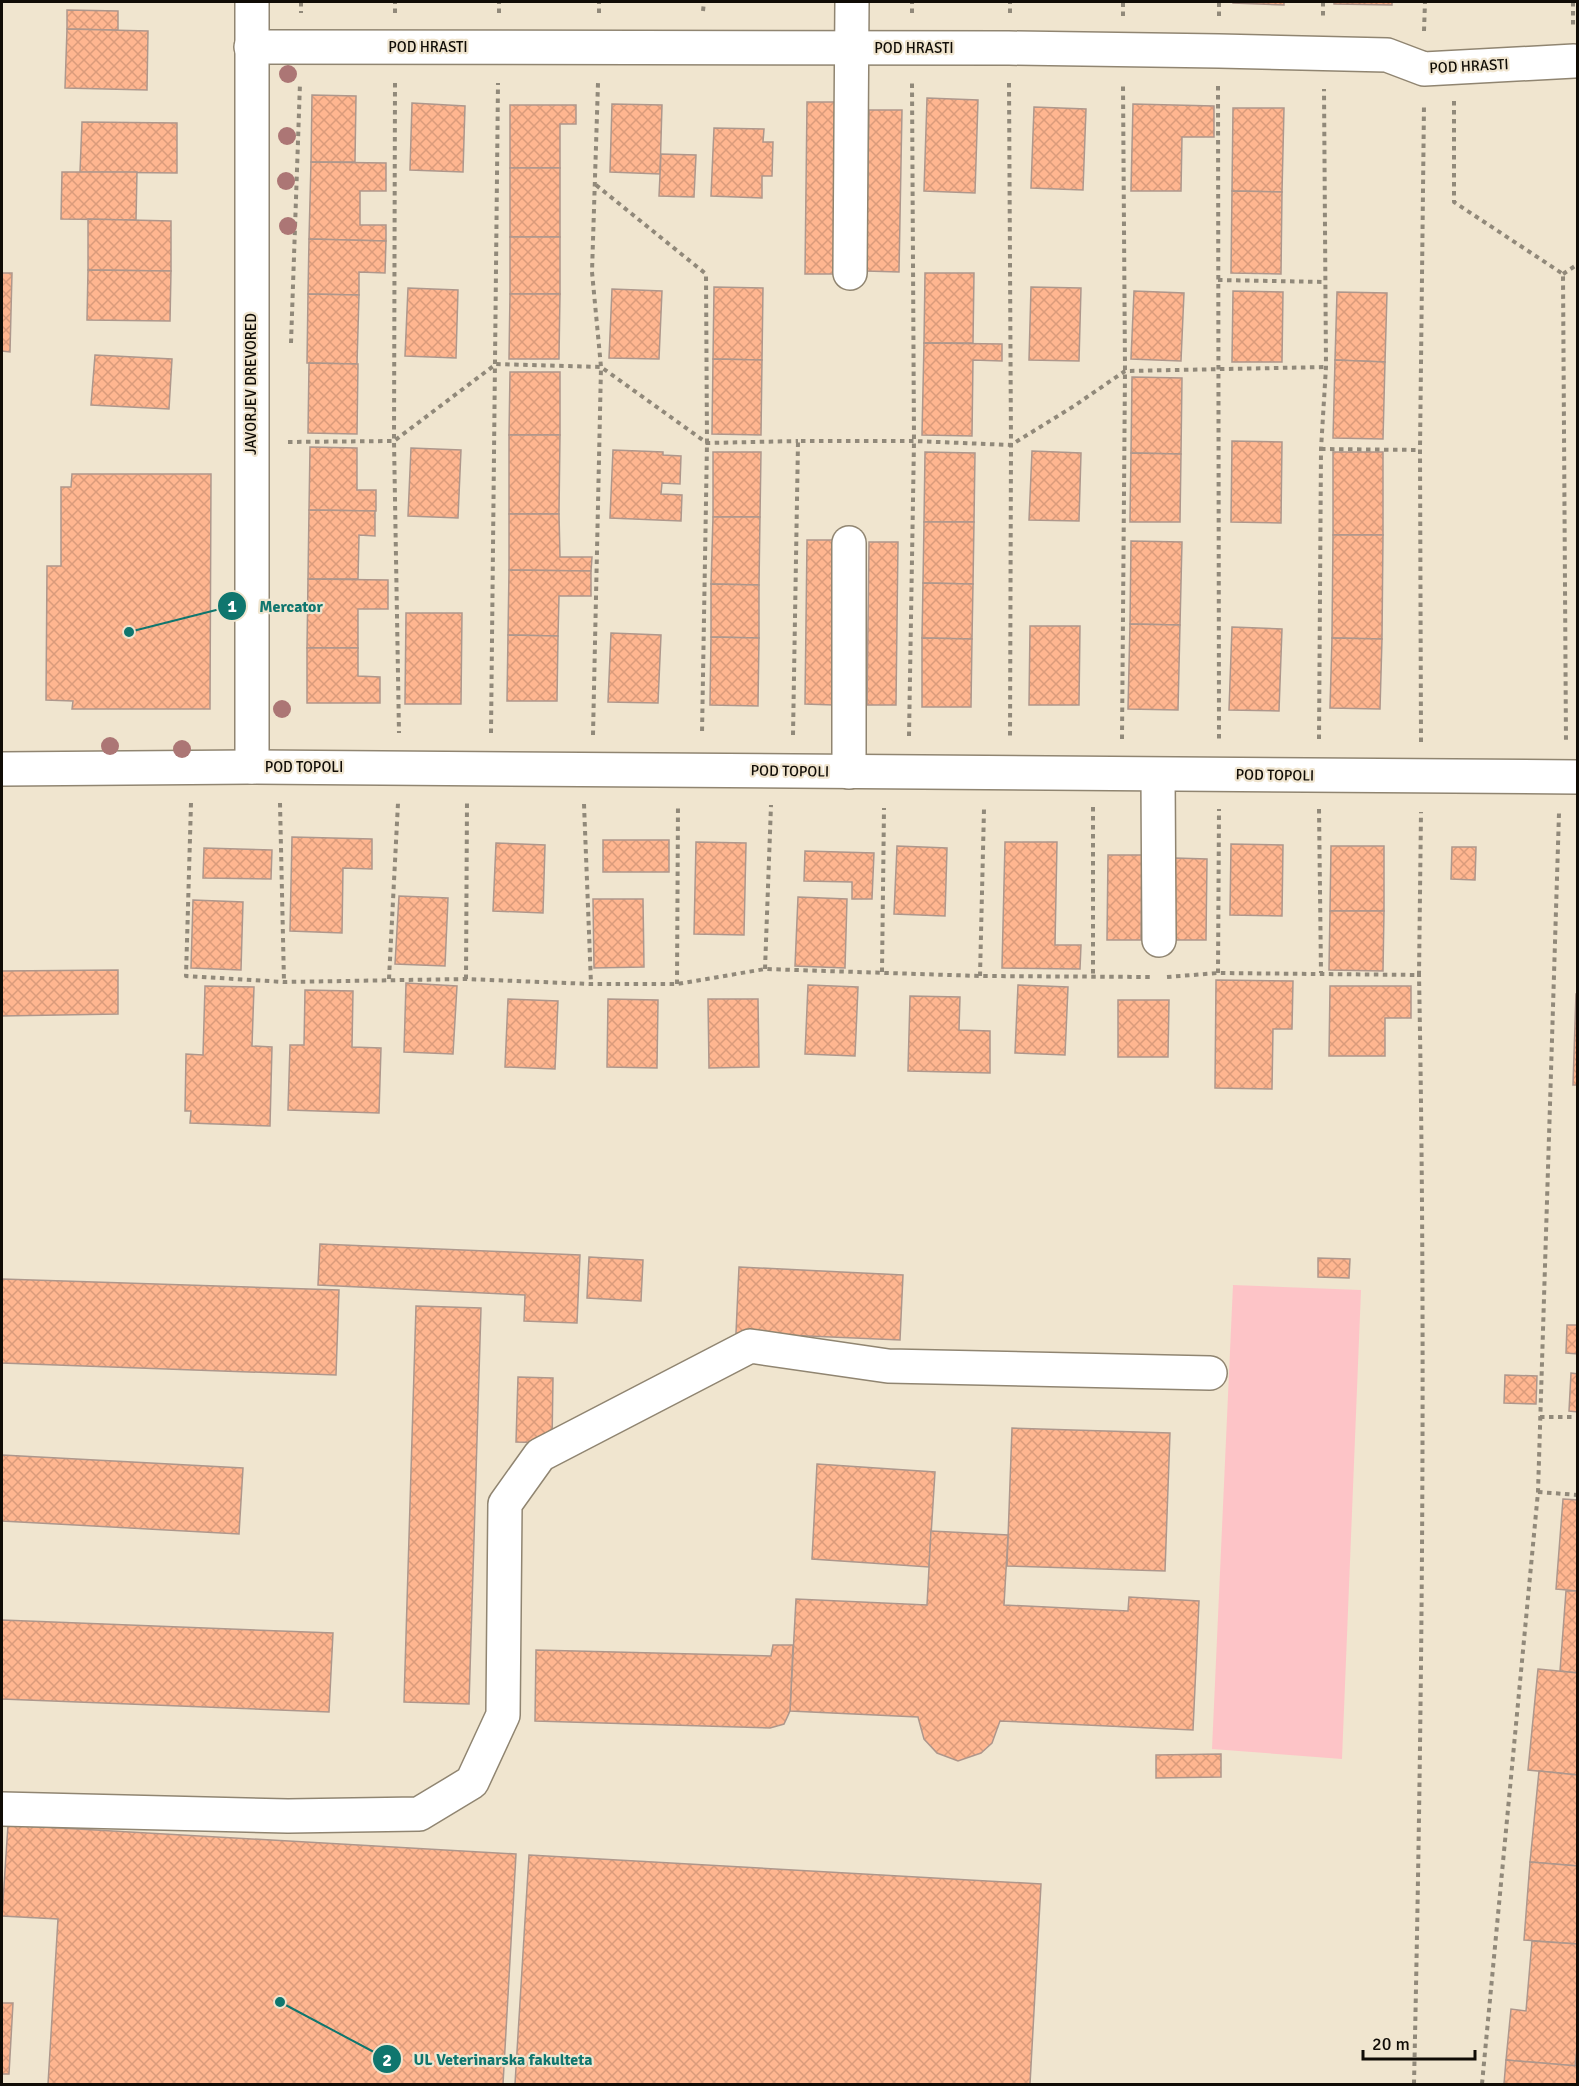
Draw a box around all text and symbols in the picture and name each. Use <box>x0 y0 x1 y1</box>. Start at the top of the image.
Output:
street label: POD HRASTI <box>388 38 468 56</box>
street label: POD HRASTI <box>874 39 954 57</box>
street label: POD HRASTI <box>1429 55 1509 77</box>
street label: JAVORJEV DREVORED <box>242 313 260 455</box>
callout: Mercator <box>217 589 335 623</box>
text: 1 <box>227 595 237 617</box>
text: Mercator <box>259 597 323 617</box>
street label: POD TOPOLI <box>265 758 343 776</box>
street label: POD TOPOLI <box>750 761 830 781</box>
street label: POD TOPOLI <box>1235 765 1315 785</box>
scale bar <box>1363 2023 1476 2061</box>
text: 20 m <box>1372 2033 1410 2055</box>
callout: UL Veterinarska fakulteta <box>372 2042 605 2076</box>
text: 2 <box>382 2049 392 2071</box>
text: UL Veterinarska fakulteta <box>413 2050 593 2070</box>

